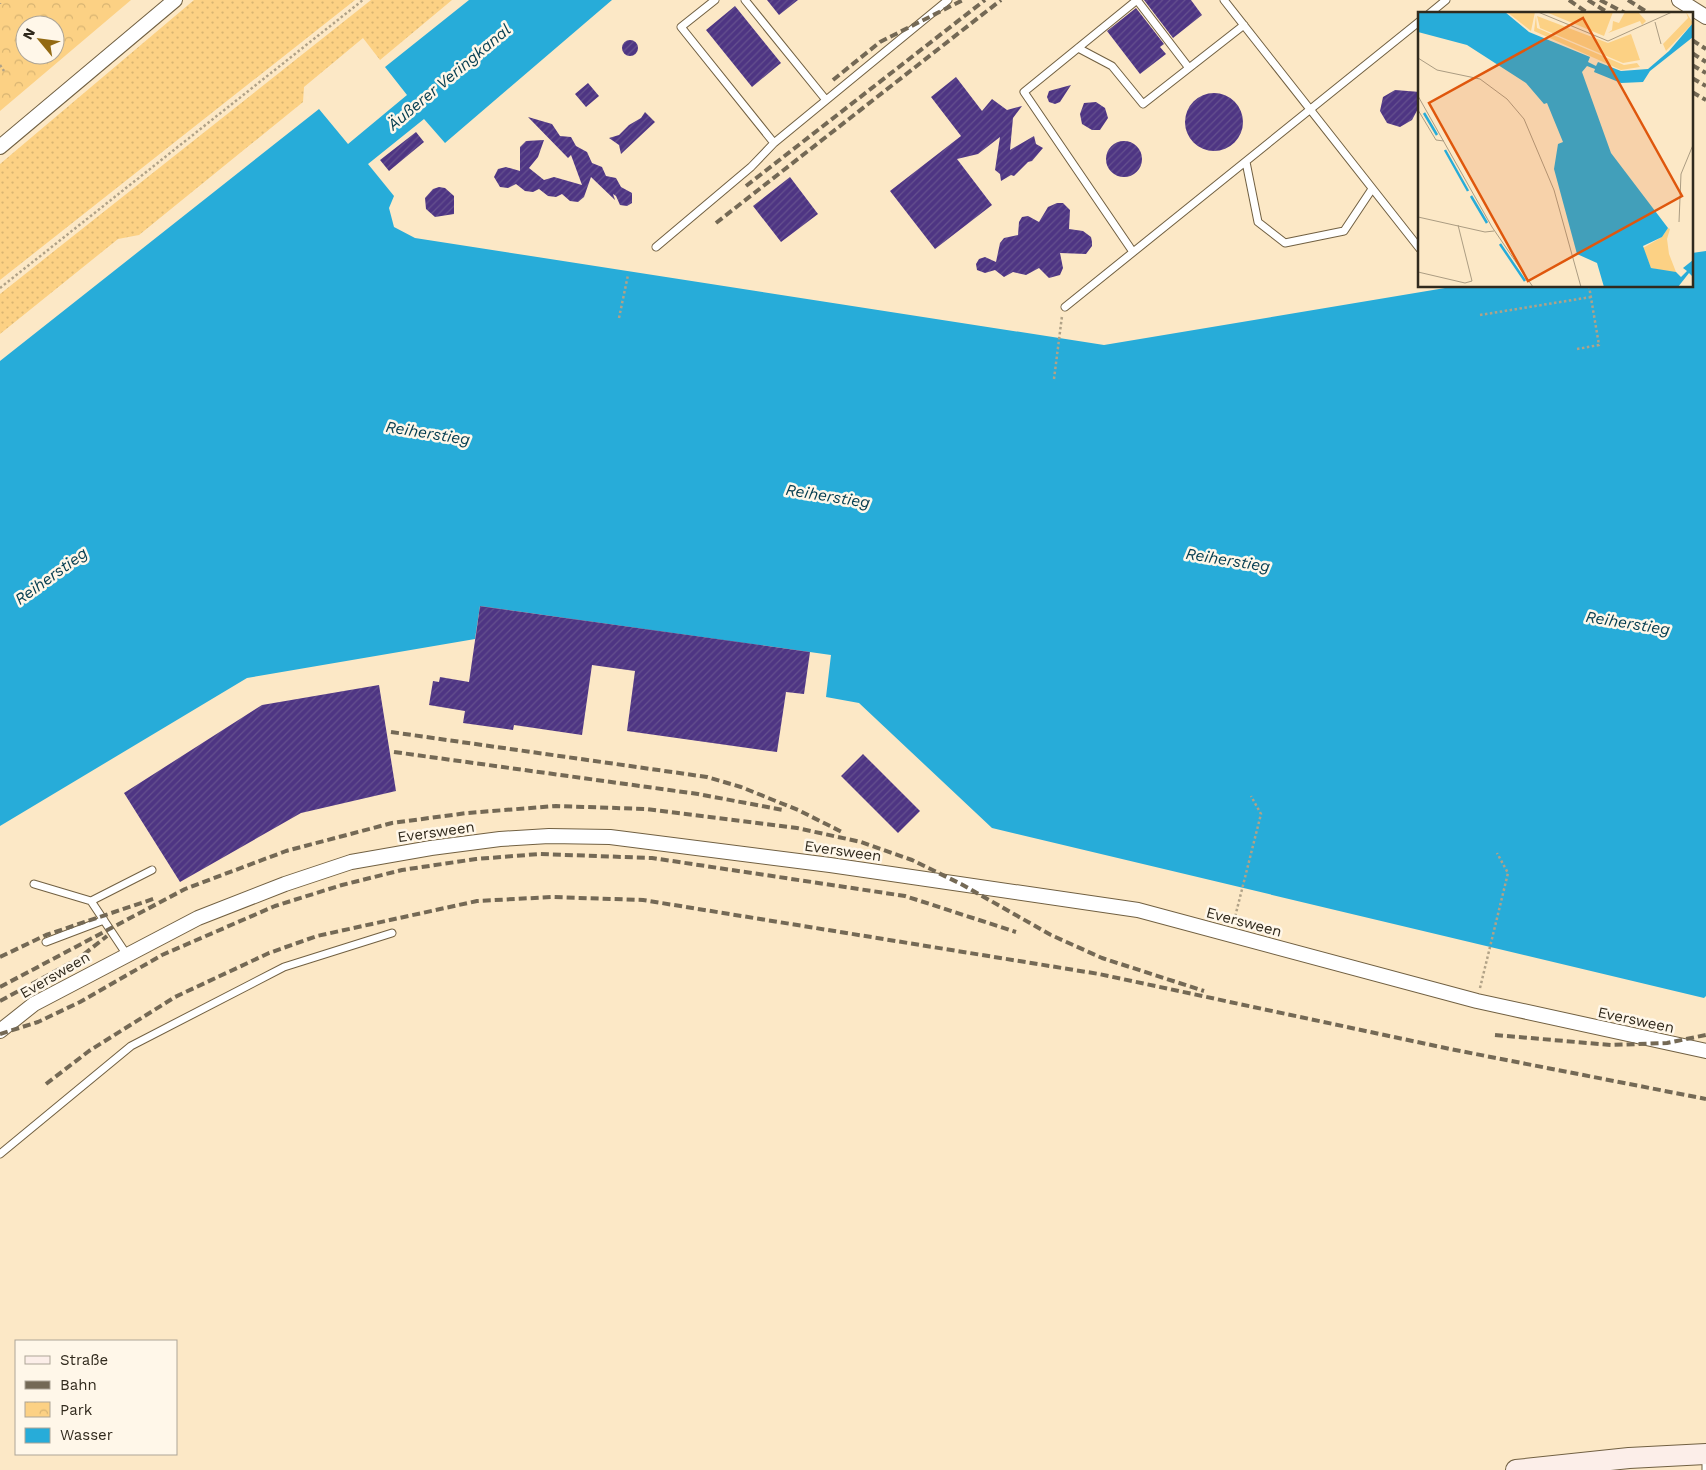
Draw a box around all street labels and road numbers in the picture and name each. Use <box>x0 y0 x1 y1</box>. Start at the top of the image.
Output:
street label: Eversween <box>396 818 476 846</box>
street label: Eversween <box>803 837 883 865</box>
street label: Eversween <box>1204 903 1284 941</box>
street label: Eversween <box>17 948 93 1002</box>
street label: Eversween <box>1596 1003 1676 1037</box>

